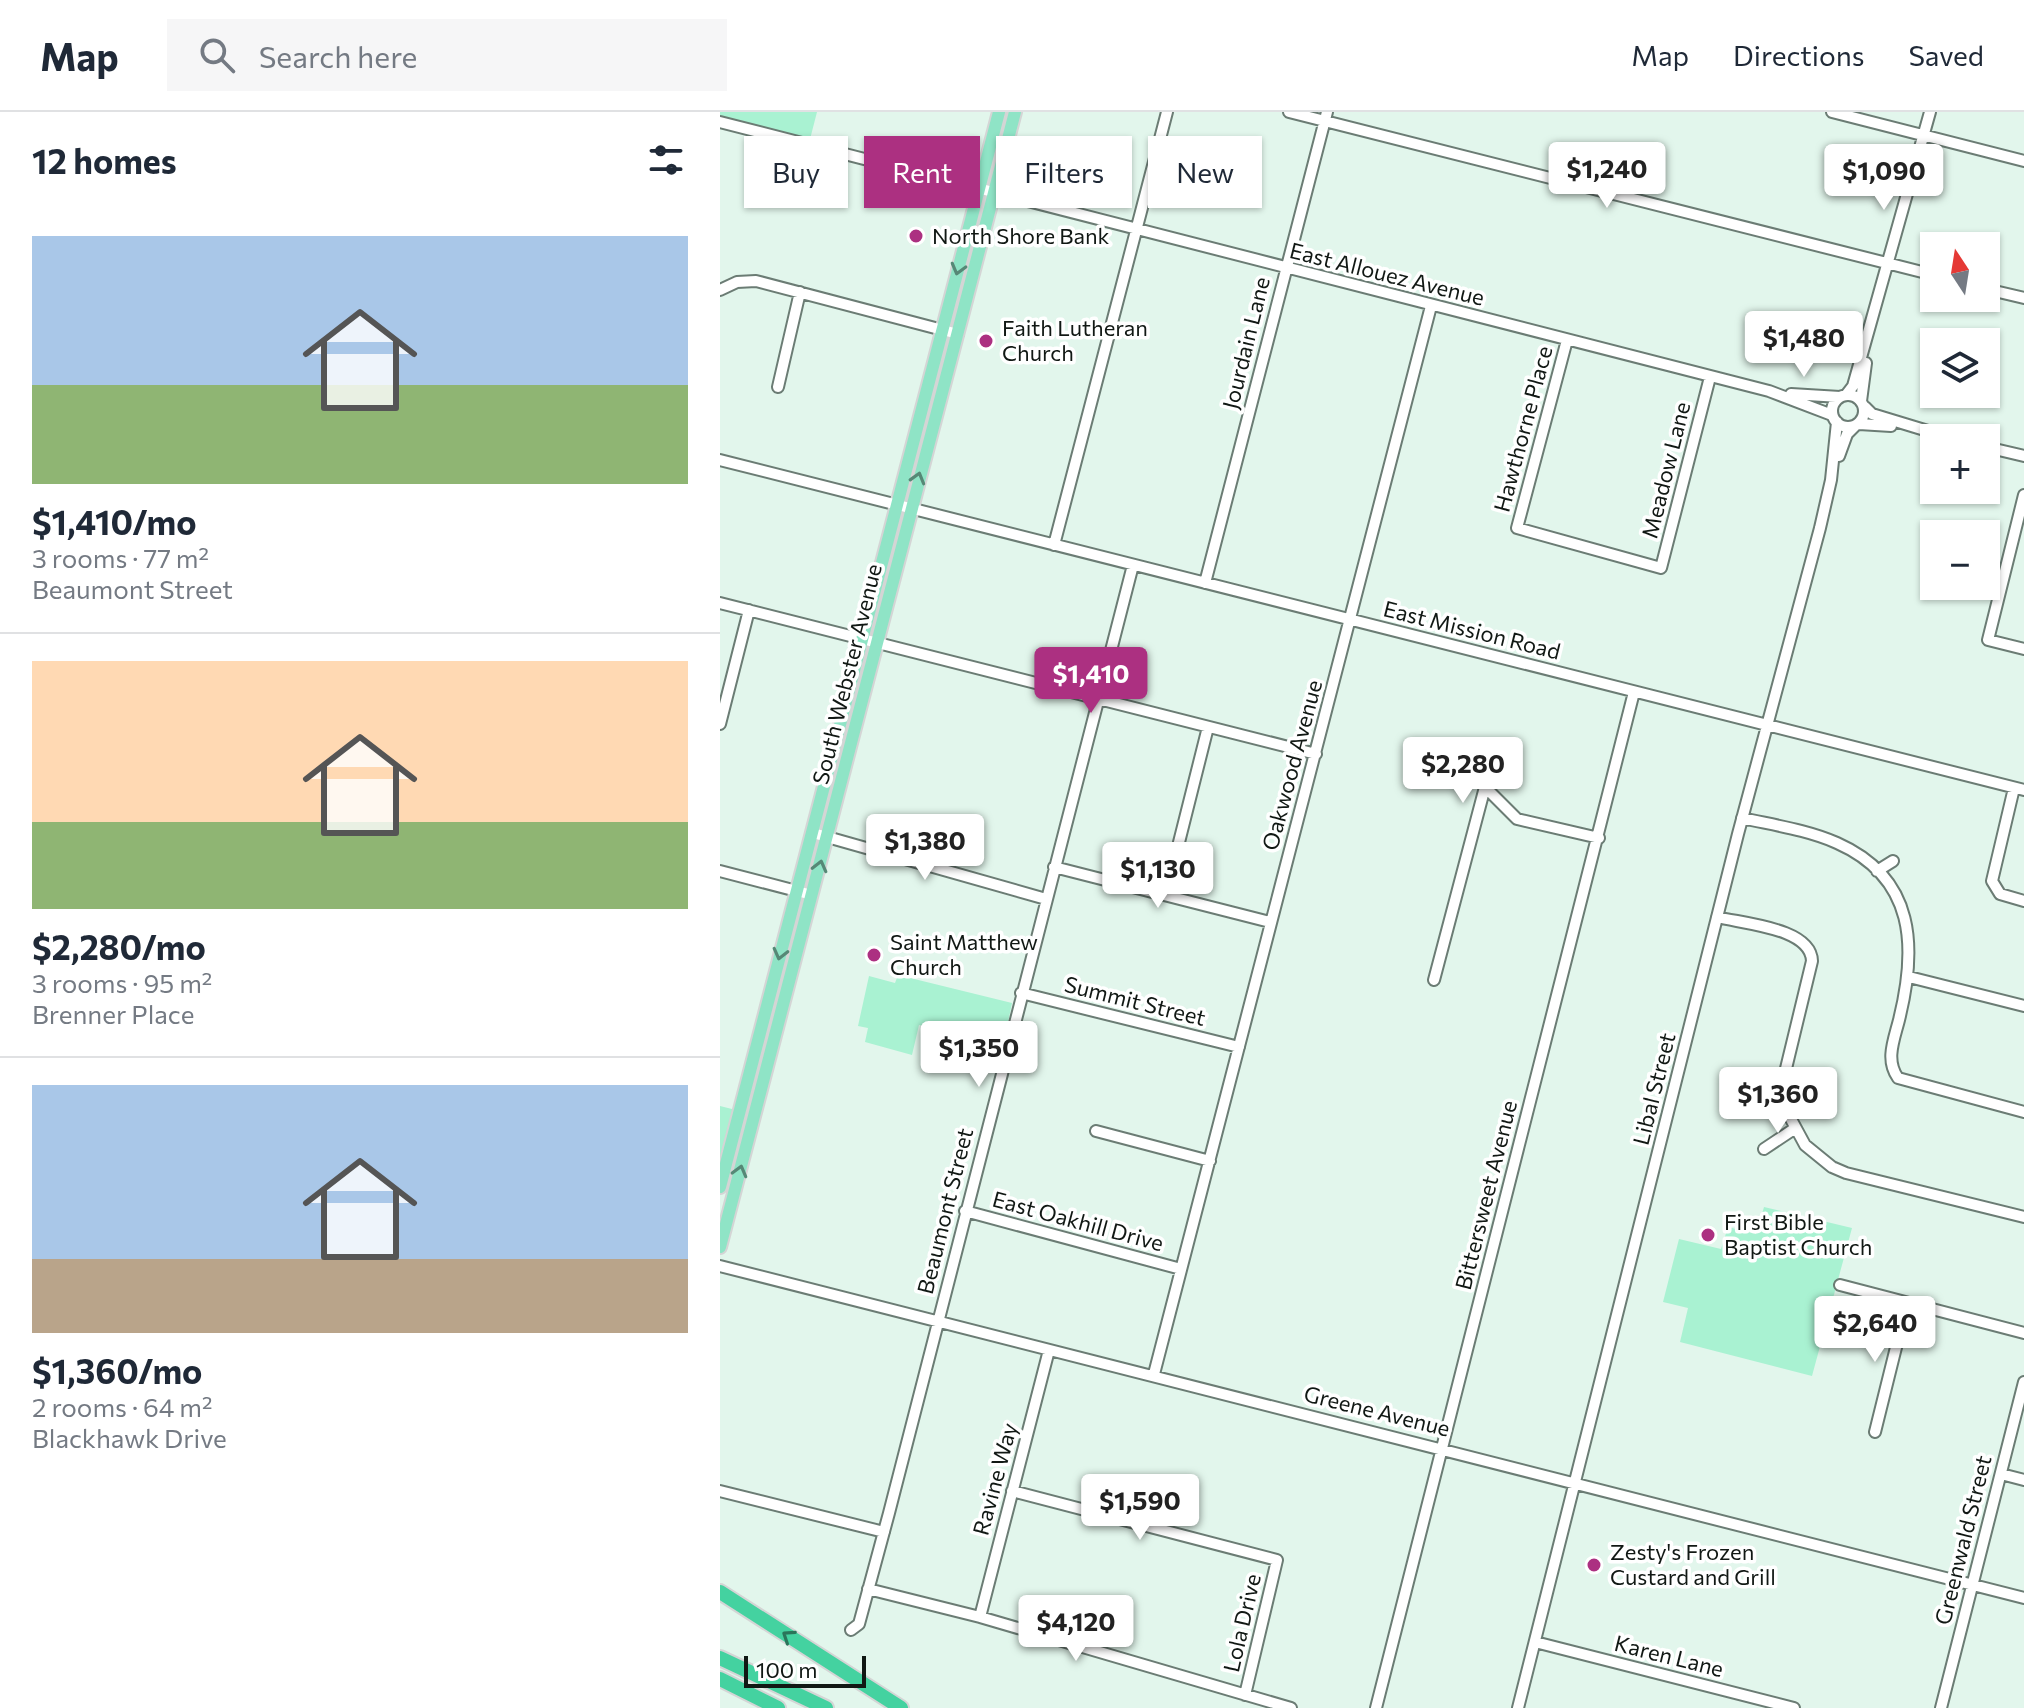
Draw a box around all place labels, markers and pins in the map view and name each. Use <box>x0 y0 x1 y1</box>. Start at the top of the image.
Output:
pin: $1,240 <box>1542 142 1672 210</box>
pin: $1,090 <box>1819 144 1949 212</box>
place label: North Shore Bank <box>932 222 1110 249</box>
marker: North Shore Bank <box>907 227 925 245</box>
pin: $1,480 <box>1739 311 1869 379</box>
place label: Faith Lutheran Church <box>1002 314 1148 366</box>
marker: Faith Lutheran Church <box>977 332 995 350</box>
pin: $1,410 <box>1026 647 1156 715</box>
pin: $2,280 <box>1398 737 1528 805</box>
pin: $1,380 <box>860 814 990 882</box>
pin: $1,130 <box>1093 842 1223 910</box>
place label: Saint Matthew Church <box>890 928 1038 980</box>
marker: Saint Matthew Church <box>865 946 883 964</box>
pin: $1,350 <box>914 1021 1044 1089</box>
pin: $1,360 <box>1713 1067 1843 1135</box>
place label: First Bible Baptist Church <box>1724 1208 1872 1260</box>
marker: First Bible Baptist Church <box>1699 1226 1717 1244</box>
pin: $2,640 <box>1810 1296 1940 1364</box>
pin: $1,590 <box>1075 1474 1205 1542</box>
place label: Zesty's Frozen Custard and Grill <box>1610 1538 1776 1590</box>
marker: Zesty's Frozen Custard and Grill <box>1585 1556 1603 1574</box>
pin: $4,120 <box>1011 1595 1141 1663</box>

